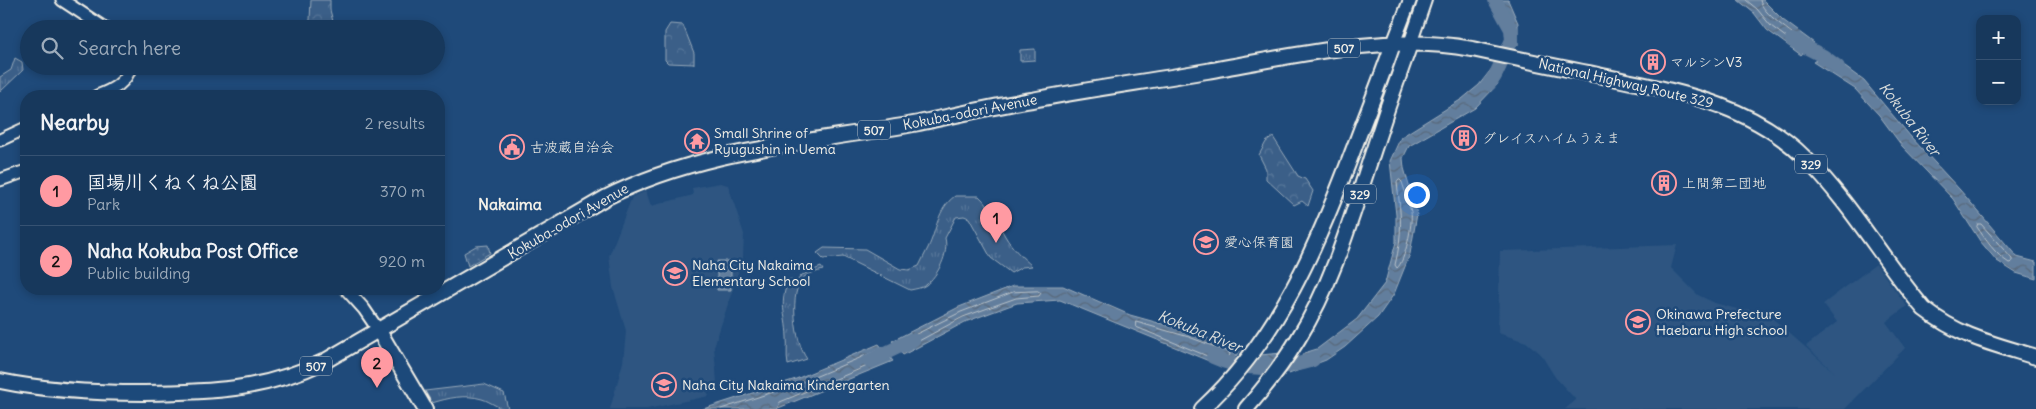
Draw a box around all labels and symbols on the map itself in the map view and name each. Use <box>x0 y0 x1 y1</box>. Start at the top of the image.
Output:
road number: 507 <box>1328 38 1360 58</box>
building icon: マルシンV3 <box>1640 49 1666 75</box>
place label: マルシンV3 <box>1670 53 1742 71</box>
street label: National Highway Route 329 <box>1537 54 1715 112</box>
water label: Kokuba River <box>1875 78 1946 161</box>
street label: Kokuba-odori Avenue <box>901 90 1039 134</box>
road number: 507 <box>858 120 890 140</box>
place label: Small Shrine of Ryugushin in Uema <box>714 124 836 158</box>
building icon: グレイスハイムうえま <box>1451 125 1477 151</box>
temple icon: Small Shrine of Ryugushin in Uema <box>684 128 710 154</box>
place label: グレイスハイムうえま <box>1482 129 1620 147</box>
public building icon: 古波蔵自治会 <box>499 134 525 160</box>
place label: 古波蔵自治会 <box>530 138 614 156</box>
road number: 329 <box>1795 154 1827 173</box>
building icon: 上間第二団地 <box>1651 170 1677 196</box>
place label: 上間第二団地 <box>1682 174 1766 192</box>
street label: Kokuba-odori Avenue <box>504 179 632 263</box>
your location <box>1404 182 1430 208</box>
road number: 329 <box>1344 184 1376 203</box>
district label: Nakaima <box>478 194 542 214</box>
pin: 1 <box>980 202 1012 243</box>
school or university icon: 愛心保育園 <box>1193 229 1219 255</box>
place label: 愛心保育園 <box>1224 233 1294 251</box>
place label: Naha City Nakaima Elementary School <box>692 256 813 290</box>
school or university icon: Naha City Nakaima Elementary School <box>662 260 688 286</box>
place label: Okinawa Prefecture Haebaru High school <box>1656 305 1787 339</box>
water label: Kokuba River <box>1155 306 1246 357</box>
school or university icon: Okinawa Prefecture Haebaru High school <box>1625 309 1651 335</box>
pin: 2 <box>361 347 393 388</box>
road number: 507 <box>300 356 332 376</box>
school or university icon: Naha City Nakaima Kindergarten <box>651 372 677 398</box>
place label: Naha City Nakaima Kindergarten <box>682 376 890 394</box>

